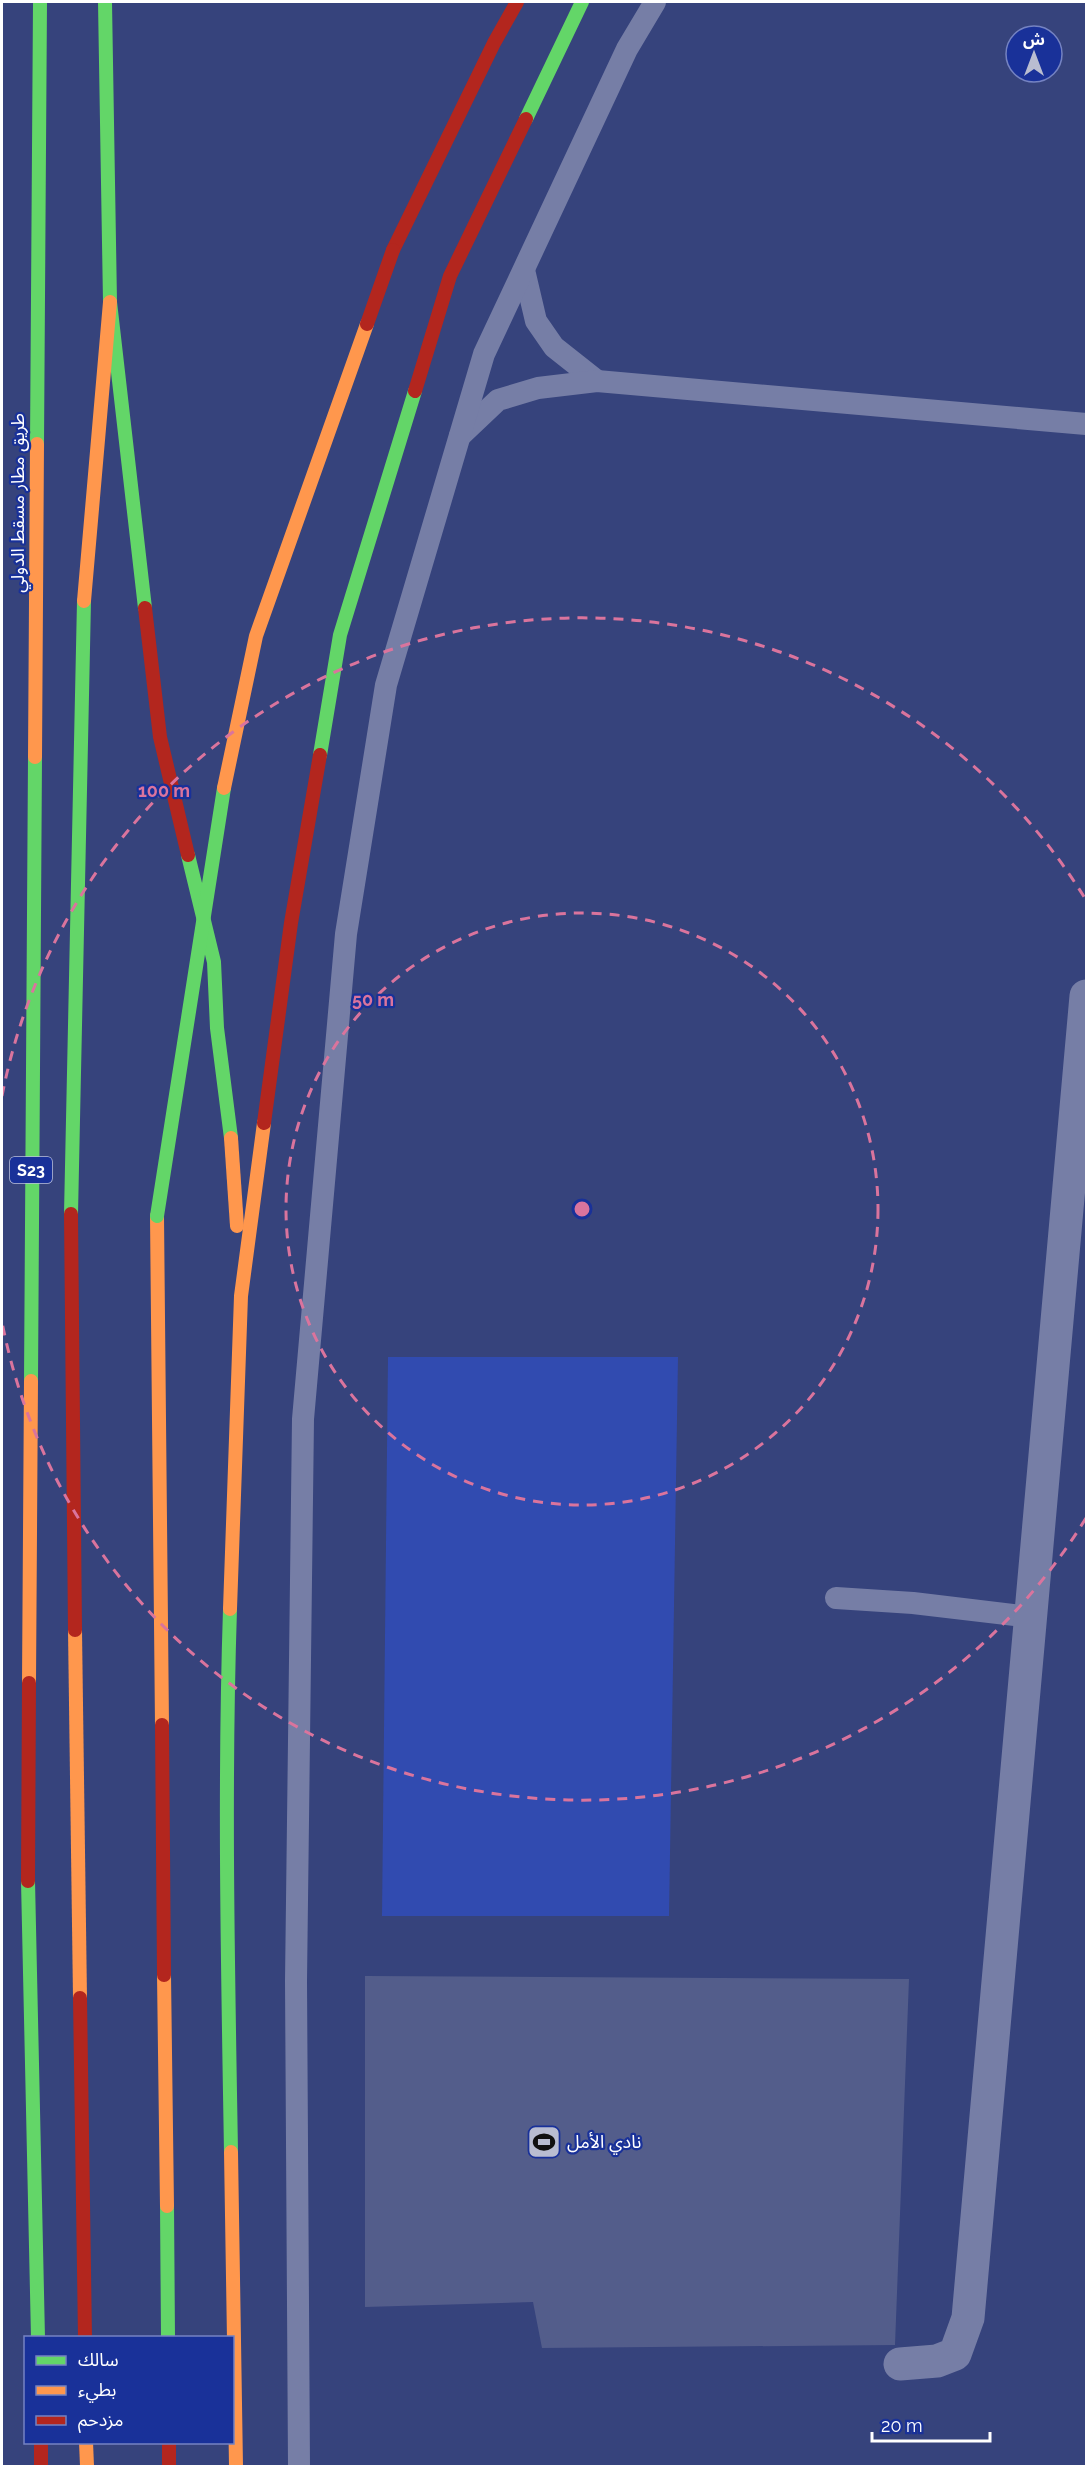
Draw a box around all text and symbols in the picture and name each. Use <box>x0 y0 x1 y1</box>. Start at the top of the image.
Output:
north arrow <box>1004 24 1064 84</box>
text: ش <box>1023 30 1045 49</box>
street label: طريق مطار مسقط الدولي <box>7 413 31 593</box>
text: 100 m <box>138 780 190 801</box>
text: 50 m <box>352 989 394 1010</box>
road number: S23 <box>10 1157 52 1183</box>
centre of rings <box>572 1199 592 1219</box>
sports icon: نادي الأمل <box>526 2124 562 2160</box>
place label: نادي الأمل <box>567 2131 641 2155</box>
legend <box>24 2336 234 2444</box>
text: سالك <box>78 2349 119 2370</box>
text: بطيء <box>78 2379 116 2403</box>
scale bar <box>872 2405 990 2443</box>
text: مزدحم <box>78 2409 123 2433</box>
text: 20 m <box>881 2415 923 2436</box>

